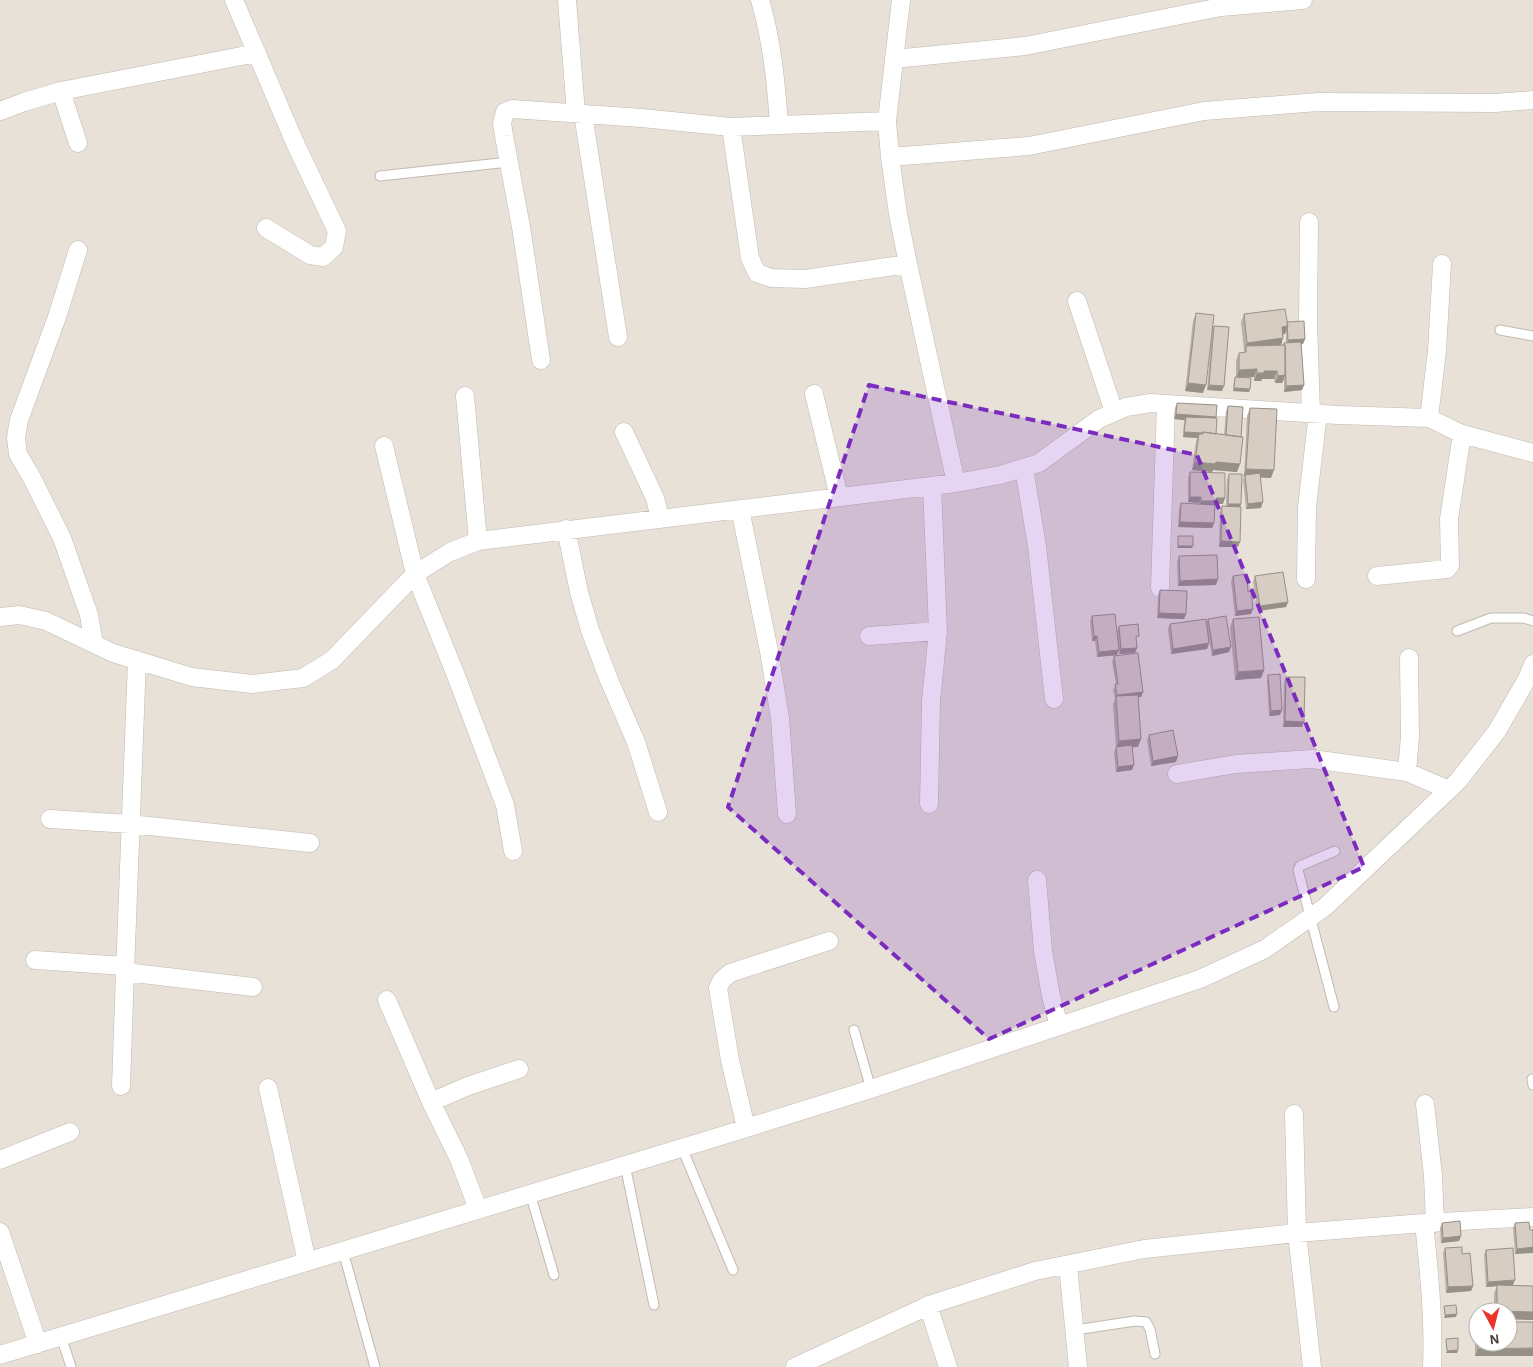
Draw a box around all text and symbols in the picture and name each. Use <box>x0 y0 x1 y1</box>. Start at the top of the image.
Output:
north arrow <box>1468 1302 1518 1352</box>
text: N <box>1489 1331 1500 1346</box>

